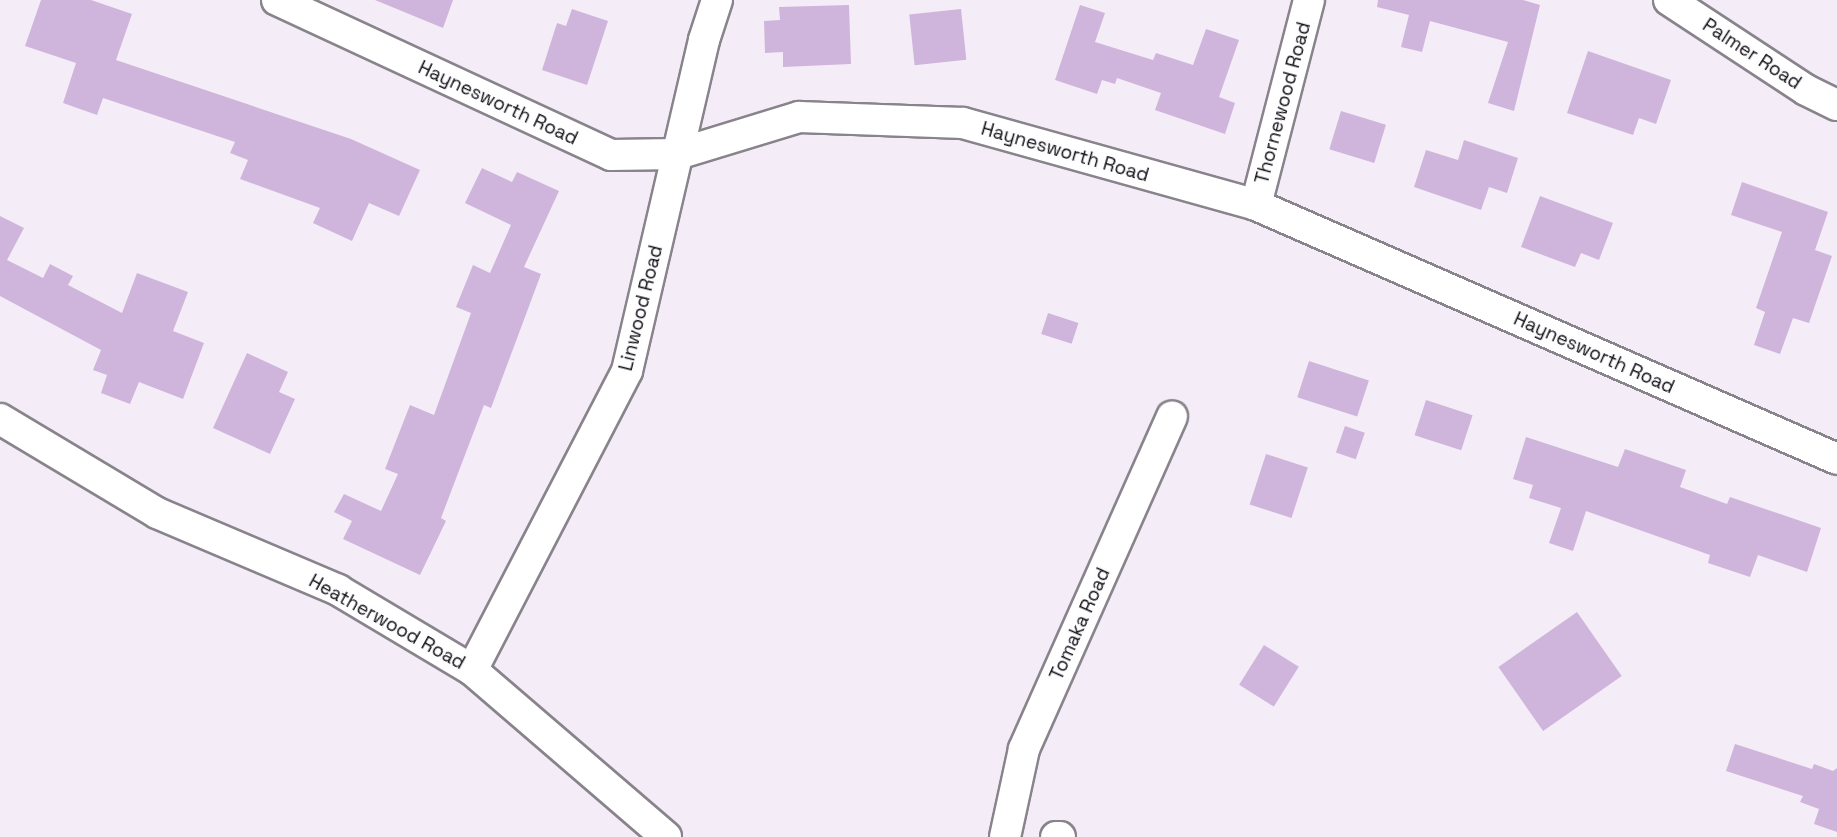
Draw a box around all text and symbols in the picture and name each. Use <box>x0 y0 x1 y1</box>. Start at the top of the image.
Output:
street label: Palmer Road <box>1698 14 1806 94</box>
street label: Thornewood Road <box>1250 20 1316 186</box>
street label: Haynesworth Road <box>415 56 581 150</box>
street label: Haynesworth Road <box>979 117 1151 187</box>
street label: Linwood Road <box>614 243 668 373</box>
street label: Haynesworth Road <box>1510 307 1678 399</box>
street label: Tomaka Road <box>1045 564 1115 684</box>
street label: Heatherwood Road <box>305 570 469 674</box>

